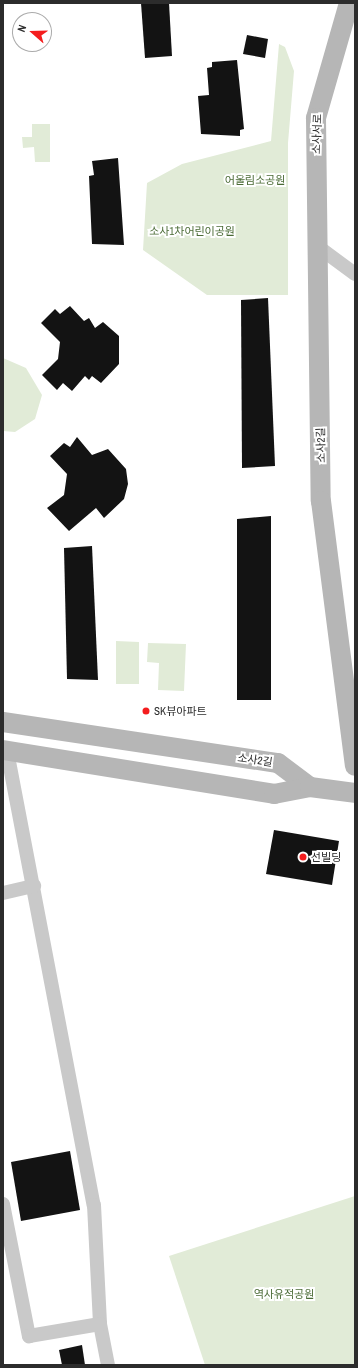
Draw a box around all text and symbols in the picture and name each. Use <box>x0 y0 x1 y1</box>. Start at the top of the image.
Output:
north arrow <box>12 12 52 52</box>
text: N <box>14 23 29 34</box>
street label: 소사서로 <box>310 114 324 154</box>
park label: 어울림소공원 <box>225 173 285 187</box>
park label: 소사1차어린이공원 <box>149 224 235 238</box>
street label: 소사2길 <box>314 427 328 463</box>
place label: SK뷰아파트 <box>154 704 207 718</box>
marker: SK뷰아파트 <box>141 706 151 716</box>
street label: 소사2길 <box>237 751 273 769</box>
place label: 선빌딩 <box>311 850 341 864</box>
marker: 선빌딩 <box>298 852 308 862</box>
park label: 역사유적공원 <box>254 1287 314 1301</box>

